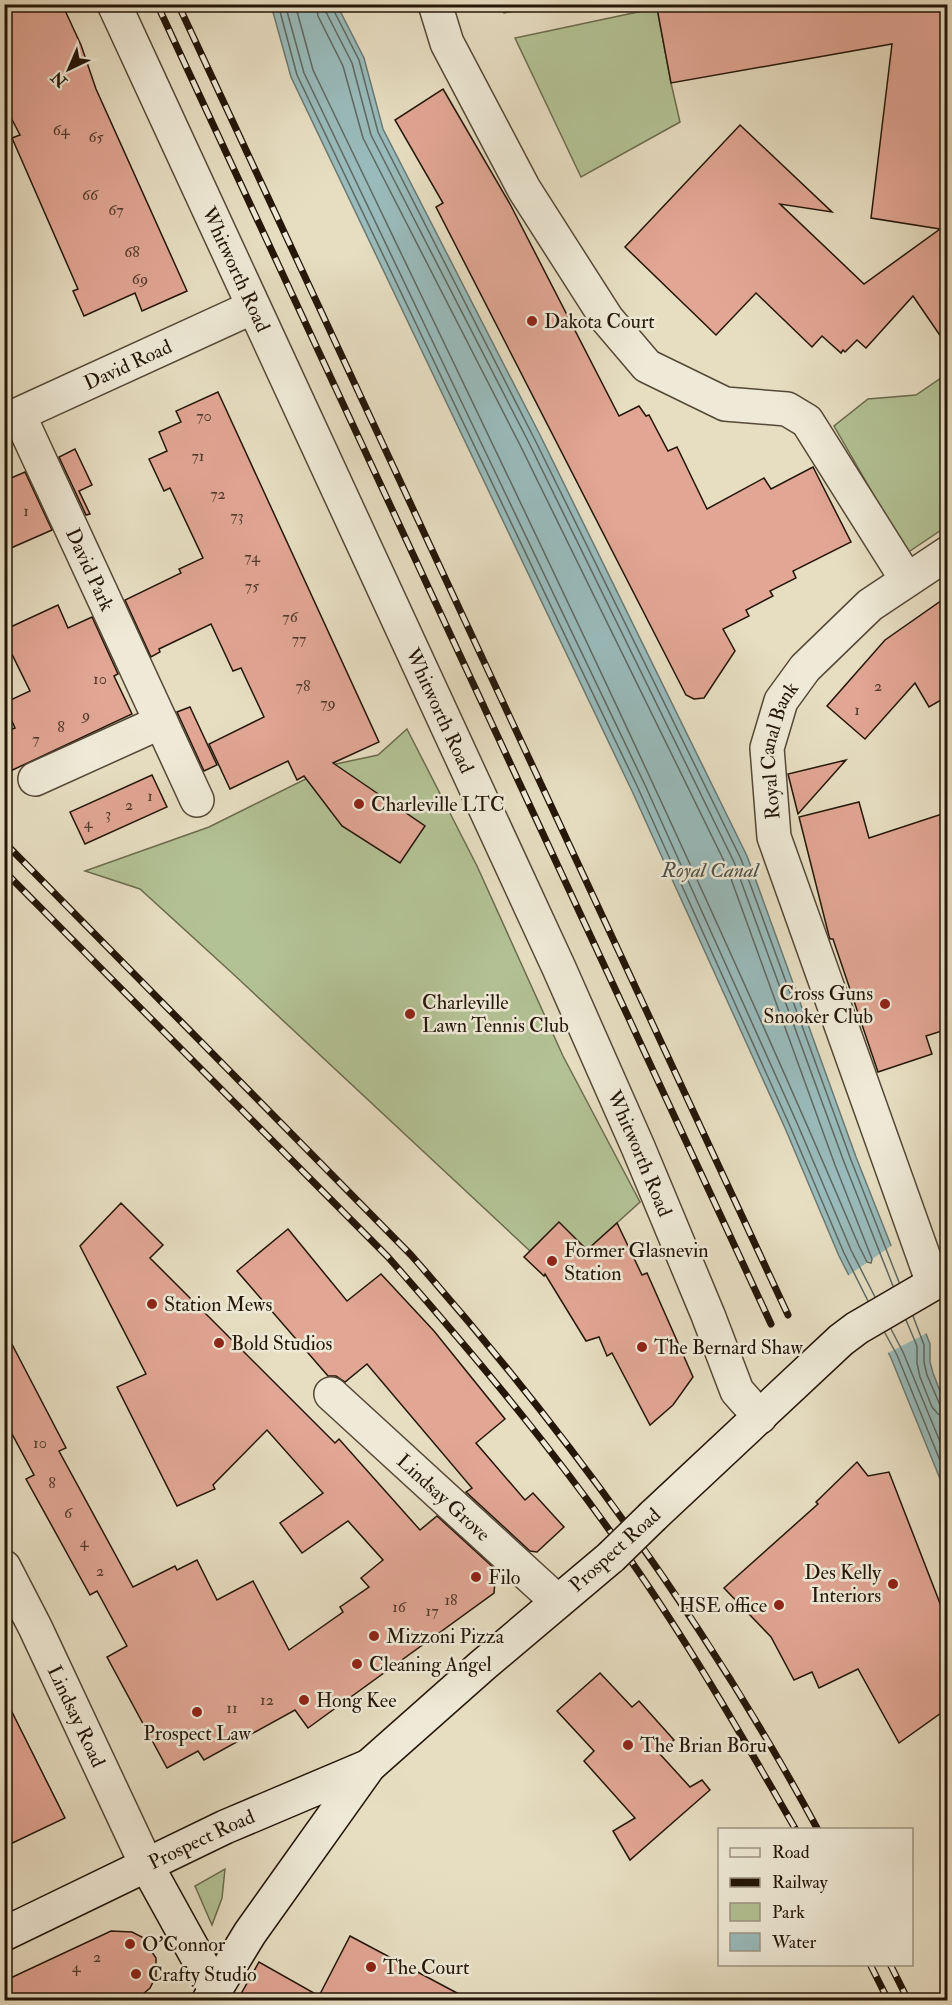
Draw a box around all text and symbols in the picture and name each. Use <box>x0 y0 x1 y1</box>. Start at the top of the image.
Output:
north arrow <box>39 39 99 99</box>
text: N <box>47 66 72 92</box>
house number: 64 <box>53 120 71 140</box>
house number: 65 <box>88 127 104 147</box>
house number: 66 <box>82 185 99 205</box>
house number: 67 <box>108 200 124 220</box>
street label: Whitworth Road <box>196 202 276 336</box>
house number: 68 <box>124 242 140 262</box>
house number: 69 <box>132 269 148 289</box>
place label: Dakota Court <box>544 309 655 334</box>
marker: Dakota Court <box>525 314 539 328</box>
street label: David Road <box>80 333 176 395</box>
house number: 70 <box>196 406 212 426</box>
house number: 71 <box>191 446 205 466</box>
house number: 72 <box>210 484 226 504</box>
house number: 1 <box>23 501 29 521</box>
house number: 73 <box>230 506 244 526</box>
street label: David Park <box>60 524 120 615</box>
house number: 74 <box>244 547 261 567</box>
house number: 75 <box>245 576 259 596</box>
house number: 76 <box>282 607 299 627</box>
house number: 77 <box>292 629 307 649</box>
street label: Whitworth Road <box>400 643 480 777</box>
house number: 10 <box>93 669 107 689</box>
house number: 78 <box>296 676 311 696</box>
street label: Royal Canal Bank <box>754 676 804 821</box>
house number: 2 <box>874 676 882 696</box>
house number: 79 <box>320 693 336 713</box>
house number: 1 <box>854 700 860 720</box>
house number: 9 <box>81 705 90 725</box>
house number: 8 <box>57 717 65 737</box>
house number: 7 <box>32 729 40 749</box>
house number: 1 <box>147 786 153 806</box>
place label: Charleville LTC <box>371 792 505 817</box>
house number: 2 <box>125 795 133 815</box>
marker: Charleville LTC <box>352 797 366 811</box>
house number: 3 <box>105 804 111 824</box>
house number: 4 <box>84 813 94 833</box>
water label: Royal Canal <box>660 857 761 884</box>
place label: Cross Guns Snooker Club <box>763 981 873 1029</box>
place label: Charleville Lawn Tennis Club <box>422 990 569 1038</box>
marker: Cross Guns Snooker Club <box>878 997 892 1011</box>
marker: Charleville Lawn Tennis Club <box>403 1007 417 1021</box>
street label: Whitworth Road <box>602 1085 678 1220</box>
place label: Former Glasnevin Station <box>564 1238 709 1286</box>
marker: Former Glasnevin Station <box>545 1254 559 1268</box>
place label: Station Mews <box>164 1292 272 1317</box>
marker: Station Mews <box>145 1297 159 1311</box>
place label: Bold Studios <box>231 1331 332 1356</box>
place label: The Bernard Shaw <box>654 1335 803 1360</box>
marker: Bold Studios <box>212 1336 226 1350</box>
marker: The Bernard Shaw <box>635 1340 649 1354</box>
house number: 10 <box>33 1433 47 1453</box>
street label: Lindsay Grove <box>392 1448 496 1547</box>
house number: 8 <box>48 1473 56 1493</box>
street label: Prospect Road <box>564 1502 667 1598</box>
house number: 6 <box>64 1503 73 1523</box>
house number: 4 <box>80 1532 90 1552</box>
place label: Des Kelly Interiors <box>804 1560 882 1608</box>
house number: 2 <box>96 1561 104 1581</box>
place label: Filo <box>488 1565 520 1590</box>
marker: Filo <box>469 1570 483 1584</box>
marker: Des Kelly Interiors <box>886 1577 900 1591</box>
house number: 18 <box>444 1590 458 1610</box>
place label: HSE office <box>679 1593 767 1618</box>
house number: 16 <box>392 1597 407 1617</box>
marker: HSE office <box>772 1598 786 1612</box>
house number: 17 <box>425 1601 439 1621</box>
place label: Mizzoni Pizza <box>386 1624 505 1649</box>
marker: Mizzoni Pizza <box>367 1629 381 1643</box>
place label: Cleaning Angel <box>369 1652 492 1677</box>
marker: Cleaning Angel <box>350 1657 364 1671</box>
street label: Lindsay Road <box>42 1661 111 1771</box>
place label: Hong Kee <box>316 1688 397 1713</box>
house number: 12 <box>260 1690 274 1710</box>
marker: Hong Kee <box>297 1693 311 1707</box>
house number: 11 <box>226 1698 238 1718</box>
marker: Prospect Law <box>190 1705 204 1719</box>
place label: Prospect Law <box>143 1721 251 1747</box>
place label: The Brian Boru <box>640 1733 767 1758</box>
marker: The Brian Boru <box>621 1738 635 1752</box>
street label: Prospect Road <box>144 1803 258 1875</box>
legend <box>718 1828 913 1966</box>
text: Road <box>772 1841 810 1864</box>
text: Railway <box>772 1871 829 1894</box>
text: Park <box>772 1901 805 1924</box>
text: Water <box>771 1931 816 1954</box>
place label: O'Connor <box>142 1932 226 1957</box>
marker: O'Connor <box>123 1937 137 1951</box>
house number: 2 <box>93 1947 101 1967</box>
place label: The Court <box>383 1955 470 1980</box>
house number: 4 <box>72 1957 82 1977</box>
marker: The Court <box>364 1960 378 1974</box>
place label: Crafty Studio <box>148 1962 257 1987</box>
marker: Crafty Studio <box>129 1967 143 1981</box>

